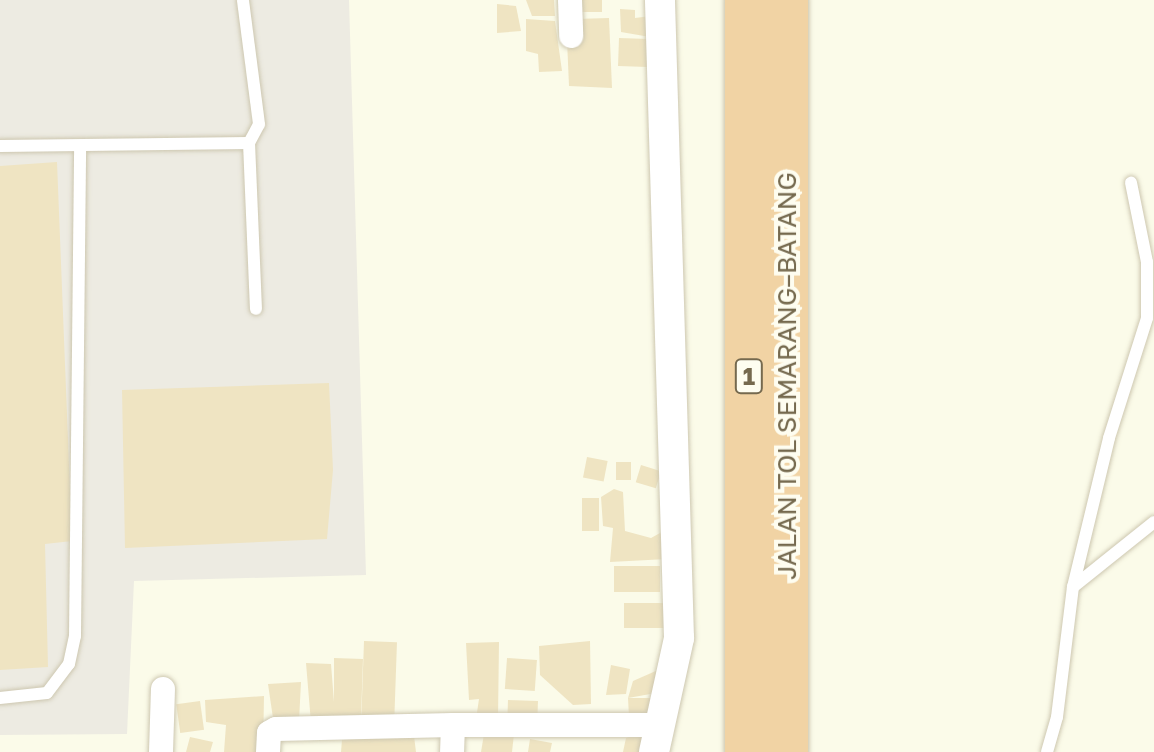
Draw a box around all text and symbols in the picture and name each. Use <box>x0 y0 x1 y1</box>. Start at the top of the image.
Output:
street label: JALAN TOL SEMARANG–BATANG <box>771 172 803 580</box>
road number: 1 <box>733 356 765 396</box>

